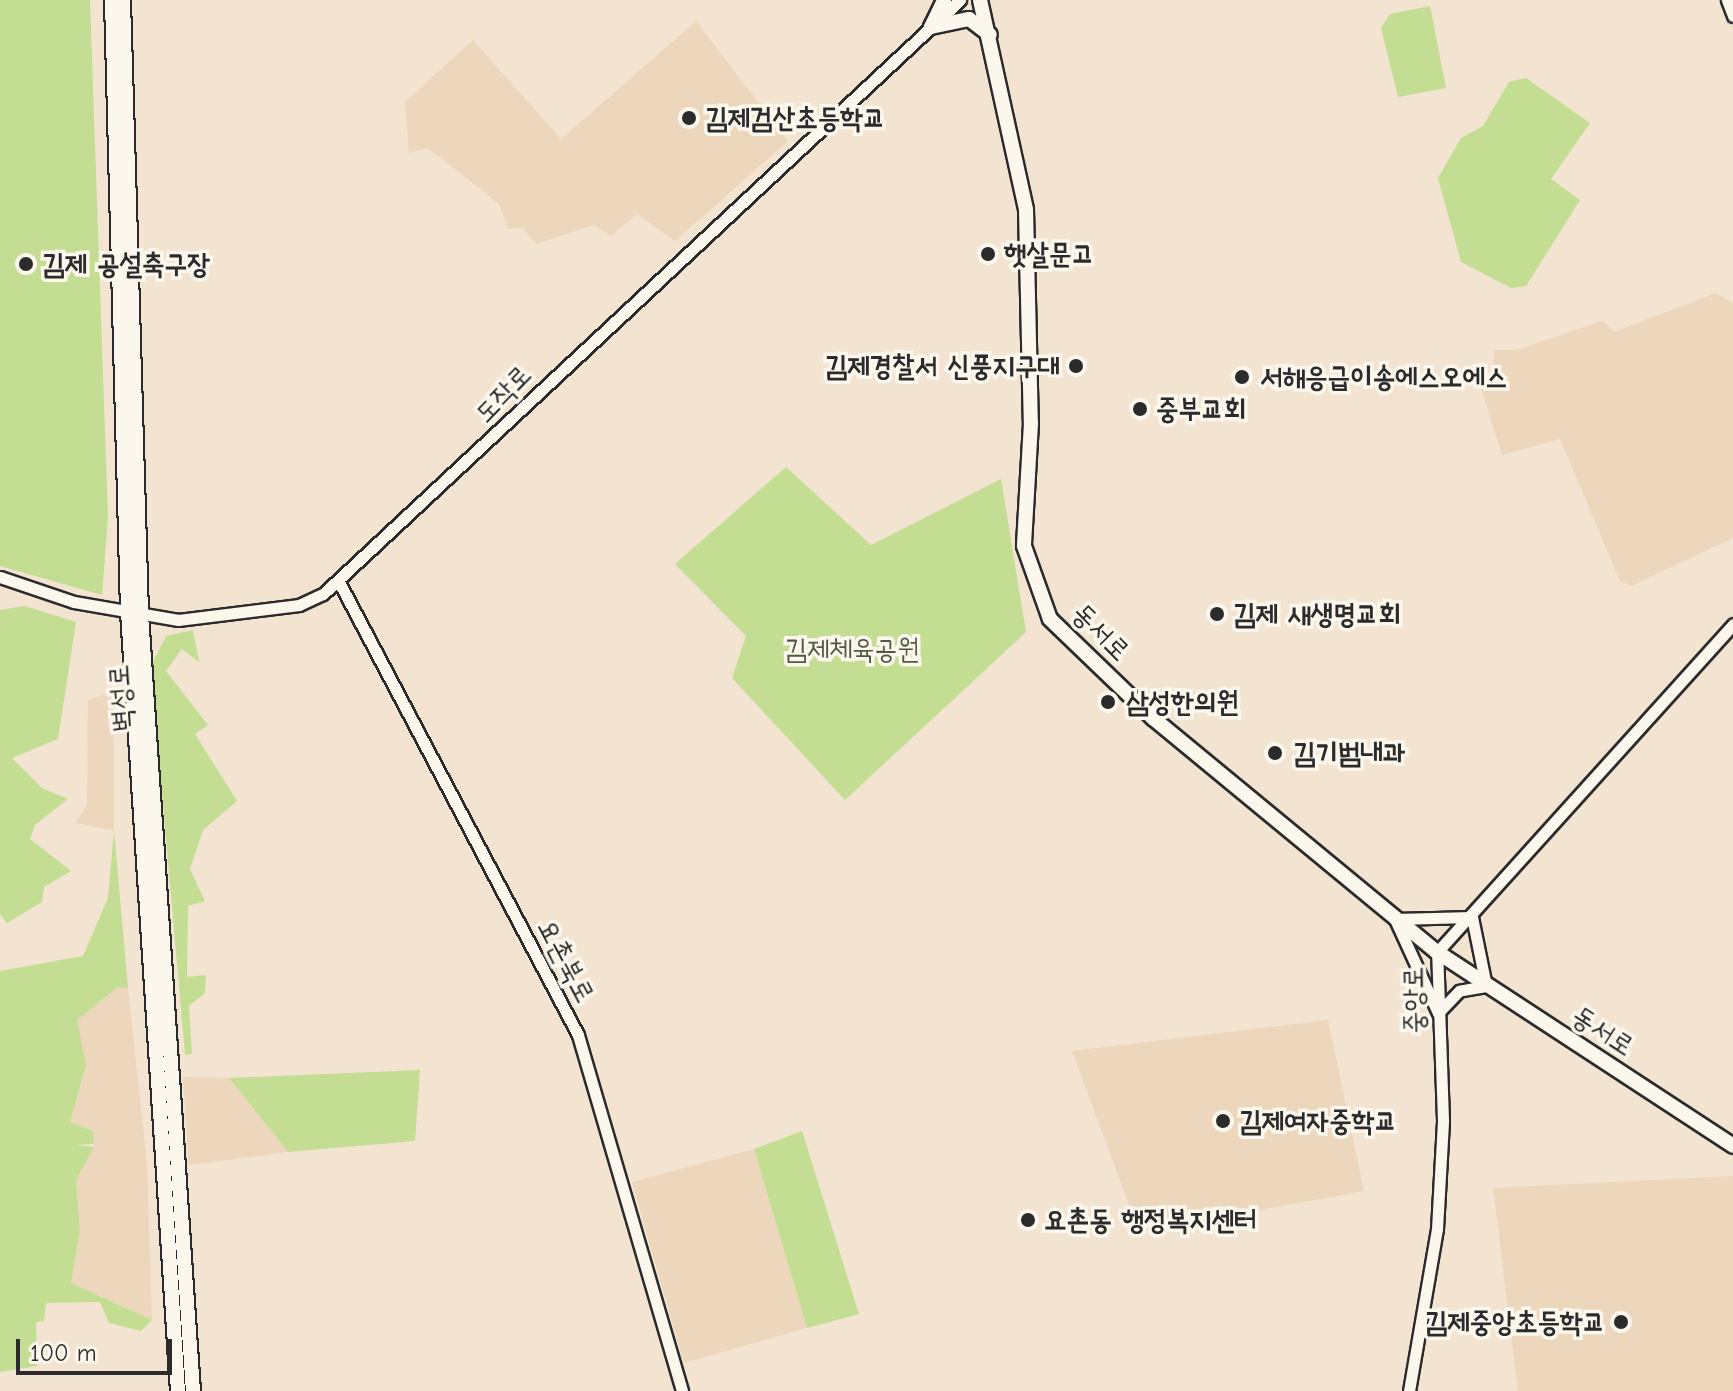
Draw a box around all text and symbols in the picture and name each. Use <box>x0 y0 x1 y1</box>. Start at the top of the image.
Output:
place label: 김제검산초등학교 <box>705 101 885 135</box>
marker: 김제검산초등학교 <box>680 109 698 127</box>
place label: 햇살문고 <box>1004 237 1094 271</box>
marker: 햇살문고 <box>979 245 997 263</box>
place label: 김제 공설축구장 <box>42 247 210 281</box>
marker: 김제 공설축구장 <box>17 255 35 273</box>
place label: 김제경찰서 신풍지구대 <box>825 349 1060 383</box>
marker: 김제경찰서 신풍지구대 <box>1067 357 1085 375</box>
street label: 도작로 <box>467 358 539 430</box>
place label: 서해응급이송에스오에스 <box>1260 360 1508 394</box>
marker: 서해응급이송에스오에스 <box>1231 366 1253 388</box>
place label: 중부교회 <box>1156 392 1246 426</box>
marker: 중부교회 <box>1131 400 1149 418</box>
street label: 동서로 <box>1065 596 1137 668</box>
place label: 김제 새생명교회 <box>1233 597 1401 631</box>
marker: 김제 새생명교회 <box>1208 605 1226 623</box>
park label: 김제체육공원 <box>784 632 920 666</box>
street label: 벽성로 <box>102 663 140 733</box>
place label: 삼성한의원 <box>1126 685 1239 719</box>
marker: 삼성한의원 <box>1097 691 1119 713</box>
place label: 김기범내과 <box>1293 736 1406 770</box>
marker: 김기범내과 <box>1264 742 1286 764</box>
street label: 요촌북로 <box>530 913 602 1009</box>
street label: 중앙로 <box>1397 966 1431 1034</box>
street label: 동서로 <box>1566 999 1640 1063</box>
place label: 김제여자중학교 <box>1239 1104 1397 1138</box>
marker: 김제여자중학교 <box>1214 1112 1232 1130</box>
place label: 요촌동 행정복지센터 <box>1044 1203 1257 1237</box>
marker: 요촌동 행정복지센터 <box>1019 1211 1037 1229</box>
place label: 김제중앙초등학교 <box>1425 1305 1605 1339</box>
marker: 김제중앙초등학교 <box>1612 1313 1630 1331</box>
scale bar <box>20 1323 176 1373</box>
text: 100 m <box>30 1339 97 1367</box>

